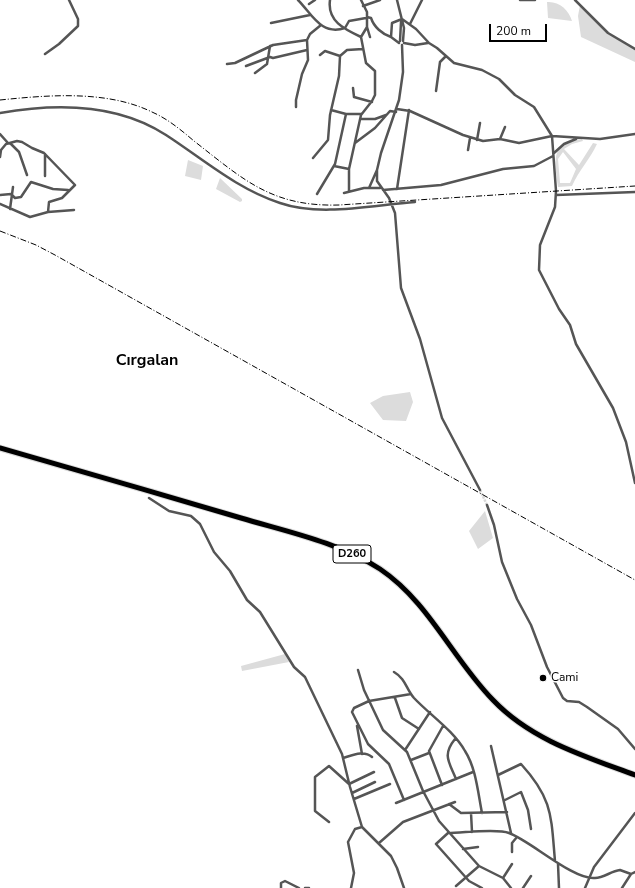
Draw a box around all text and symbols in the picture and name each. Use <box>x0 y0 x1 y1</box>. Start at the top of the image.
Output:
scale bar <box>491 16 549 42</box>
text: 200 m <box>496 23 531 39</box>
district label: Cırgalan <box>116 351 178 371</box>
road number: D260 <box>333 545 371 563</box>
place label: Cami <box>551 671 578 685</box>
marker: Cami <box>538 673 548 683</box>

